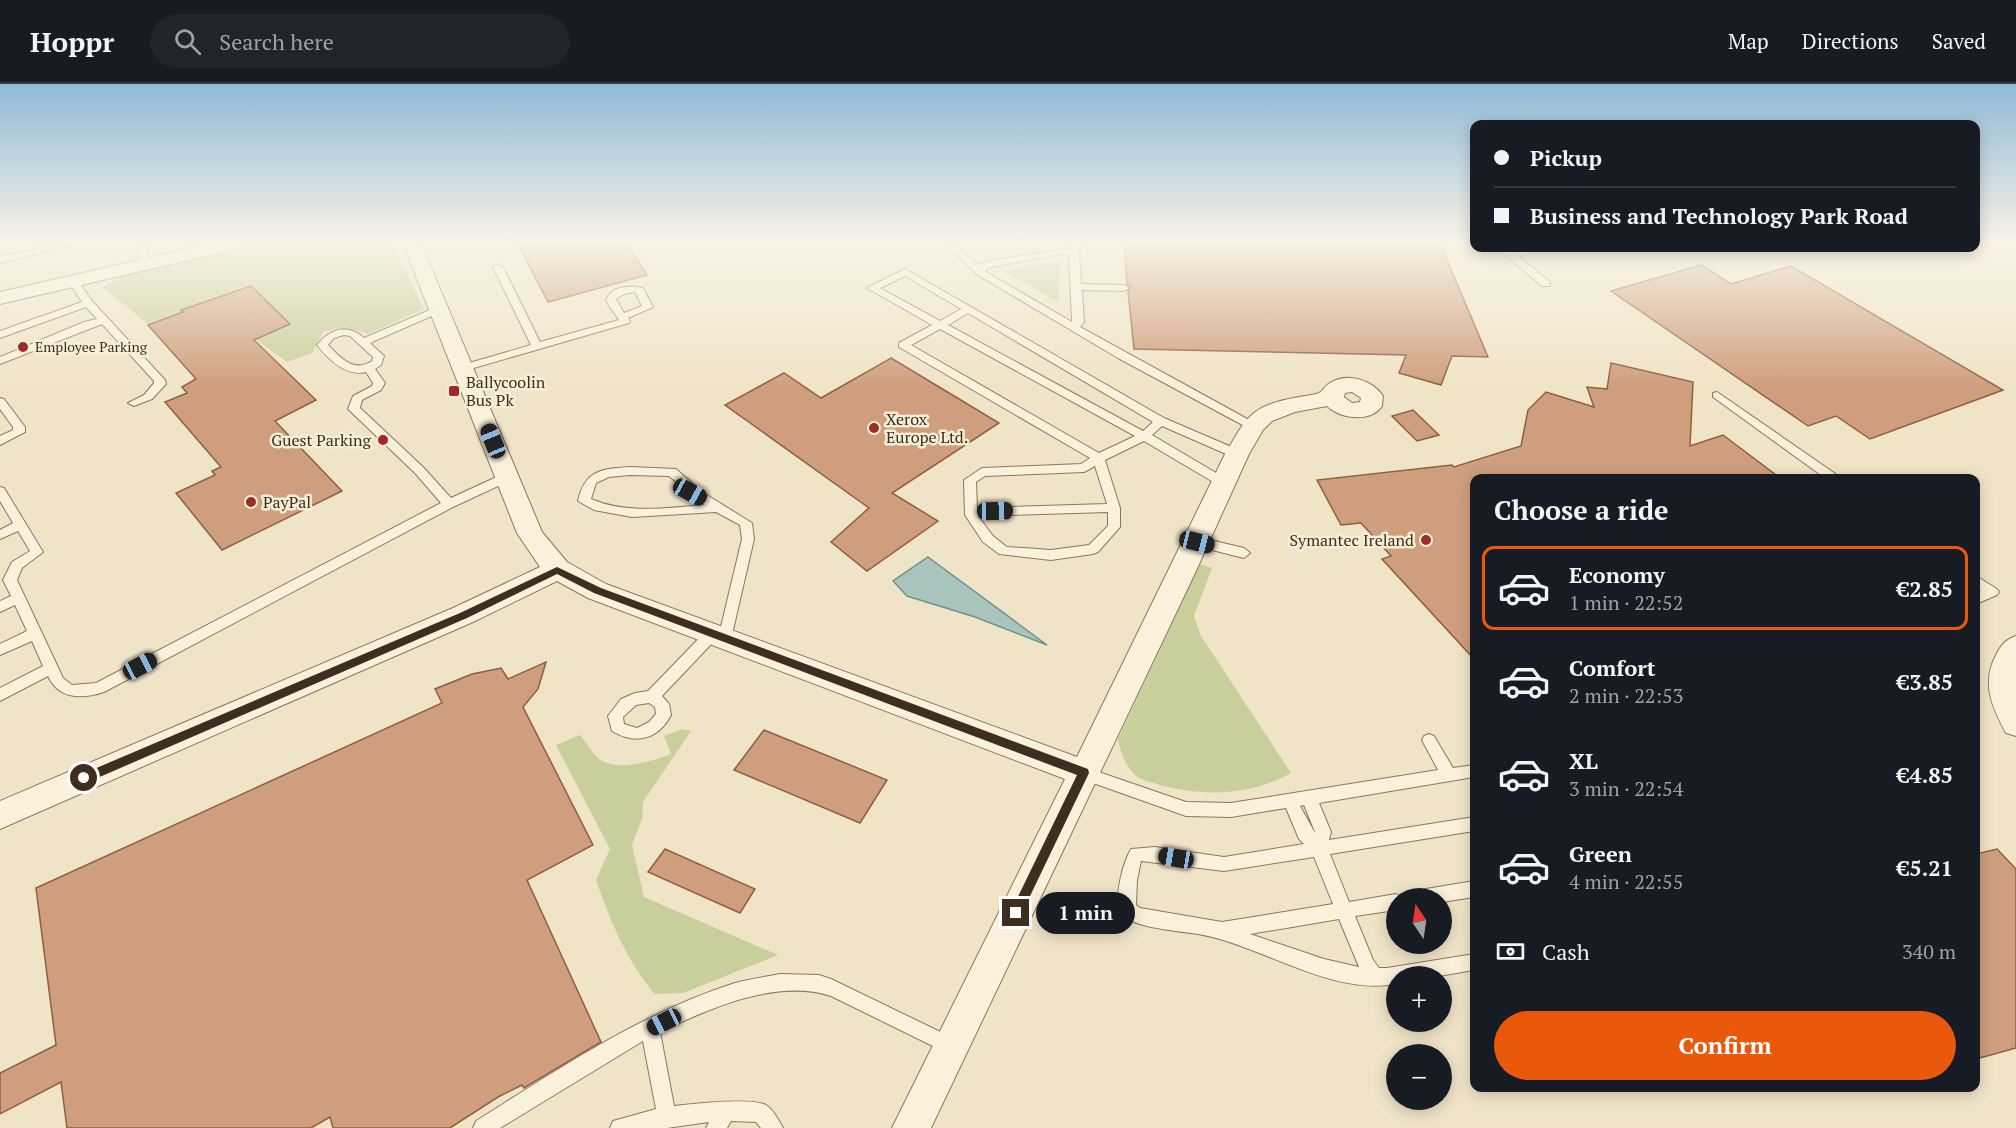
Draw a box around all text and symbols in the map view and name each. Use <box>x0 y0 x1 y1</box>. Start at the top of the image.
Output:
search box <box>150 14 570 68</box>
text: Hoppr <box>30 23 114 60</box>
icon: search <box>171 25 204 58</box>
text: Search here <box>219 27 334 56</box>
text: Map <box>1728 27 1769 55</box>
text: Directions <box>1802 27 1899 55</box>
text: Saved <box>1932 27 1986 55</box>
text: Pickup <box>1530 143 1602 172</box>
text: Business and Technology Park Road <box>1530 201 1908 230</box>
place label: Employee Parking <box>35 337 148 356</box>
marker: Employee Parking <box>16 340 30 354</box>
place label: Ballycoolin Bus Pk <box>466 371 546 411</box>
marker: Ballycoolin Bus Pk <box>447 384 461 398</box>
place label: Xerox Europe Ltd. <box>886 408 968 448</box>
car <box>478 421 508 461</box>
marker: Xerox Europe Ltd. <box>867 421 881 435</box>
place label: Guest Parking <box>271 429 372 451</box>
marker: Guest Parking <box>376 433 390 447</box>
car <box>670 475 710 509</box>
place label: PayPal <box>263 491 311 513</box>
text: Choose a ride <box>1494 492 1669 528</box>
marker: PayPal <box>244 495 258 509</box>
car <box>977 502 1013 520</box>
car <box>1177 529 1217 555</box>
place label: Symantec Ireland <box>1290 529 1414 551</box>
marker: Symantec Ireland <box>1419 533 1433 547</box>
text: Economy <box>1569 560 1665 589</box>
icon: car <box>1497 561 1551 615</box>
text: €2.85 <box>1897 574 1953 603</box>
text: 1 min · 22:52 <box>1569 589 1683 616</box>
car <box>120 650 160 682</box>
text: Comfort <box>1569 653 1655 682</box>
icon: car <box>1497 654 1551 708</box>
text: €3.85 <box>1897 667 1953 696</box>
text: 2 min · 22:53 <box>1569 682 1683 709</box>
text: XL <box>1569 746 1598 775</box>
icon: car <box>1497 747 1551 801</box>
text: €4.85 <box>1897 760 1953 789</box>
route start <box>70 764 97 791</box>
text: 3 min · 22:54 <box>1569 775 1683 802</box>
text: Green <box>1569 839 1632 868</box>
icon: car <box>1497 840 1551 894</box>
car <box>1157 846 1195 870</box>
text: €5.21 <box>1897 853 1953 882</box>
text: 4 min · 22:55 <box>1569 868 1683 895</box>
north arrow <box>1386 888 1452 954</box>
map controls <box>1386 888 1452 1110</box>
callout: 1 min <box>1037 892 1136 934</box>
route end <box>1002 899 1029 926</box>
text: 1 min <box>1058 899 1113 926</box>
icon: cash <box>1494 935 1527 968</box>
text: Cash <box>1542 937 1590 966</box>
text: 340 m <box>1902 938 1956 965</box>
button: + <box>1386 966 1452 1032</box>
car <box>644 1006 684 1038</box>
button: Confirm <box>1494 1011 1956 1080</box>
button: − <box>1386 1044 1452 1110</box>

